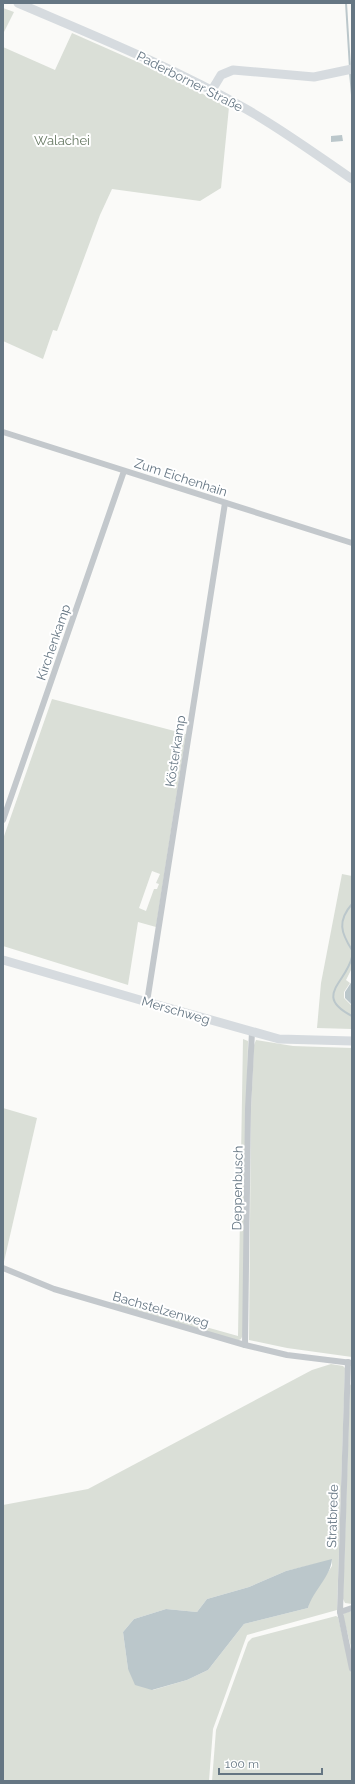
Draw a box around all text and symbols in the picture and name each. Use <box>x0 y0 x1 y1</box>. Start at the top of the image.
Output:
street label: Paderborner Straße <box>134 48 246 115</box>
park label: Walachei <box>34 133 90 148</box>
street label: Zum Eichenhain <box>133 455 229 500</box>
street label: Kirchenkamp <box>33 602 73 682</box>
street label: Kösterkamp <box>162 714 189 788</box>
street label: Merschweg <box>140 994 212 1027</box>
street label: Deppenbusch <box>229 1145 246 1231</box>
street label: Bachstelzenweg <box>111 1289 211 1330</box>
street label: Stratbrede <box>324 1484 341 1548</box>
scale bar <box>219 1750 322 1776</box>
text: 100 m <box>225 1757 259 1771</box>

